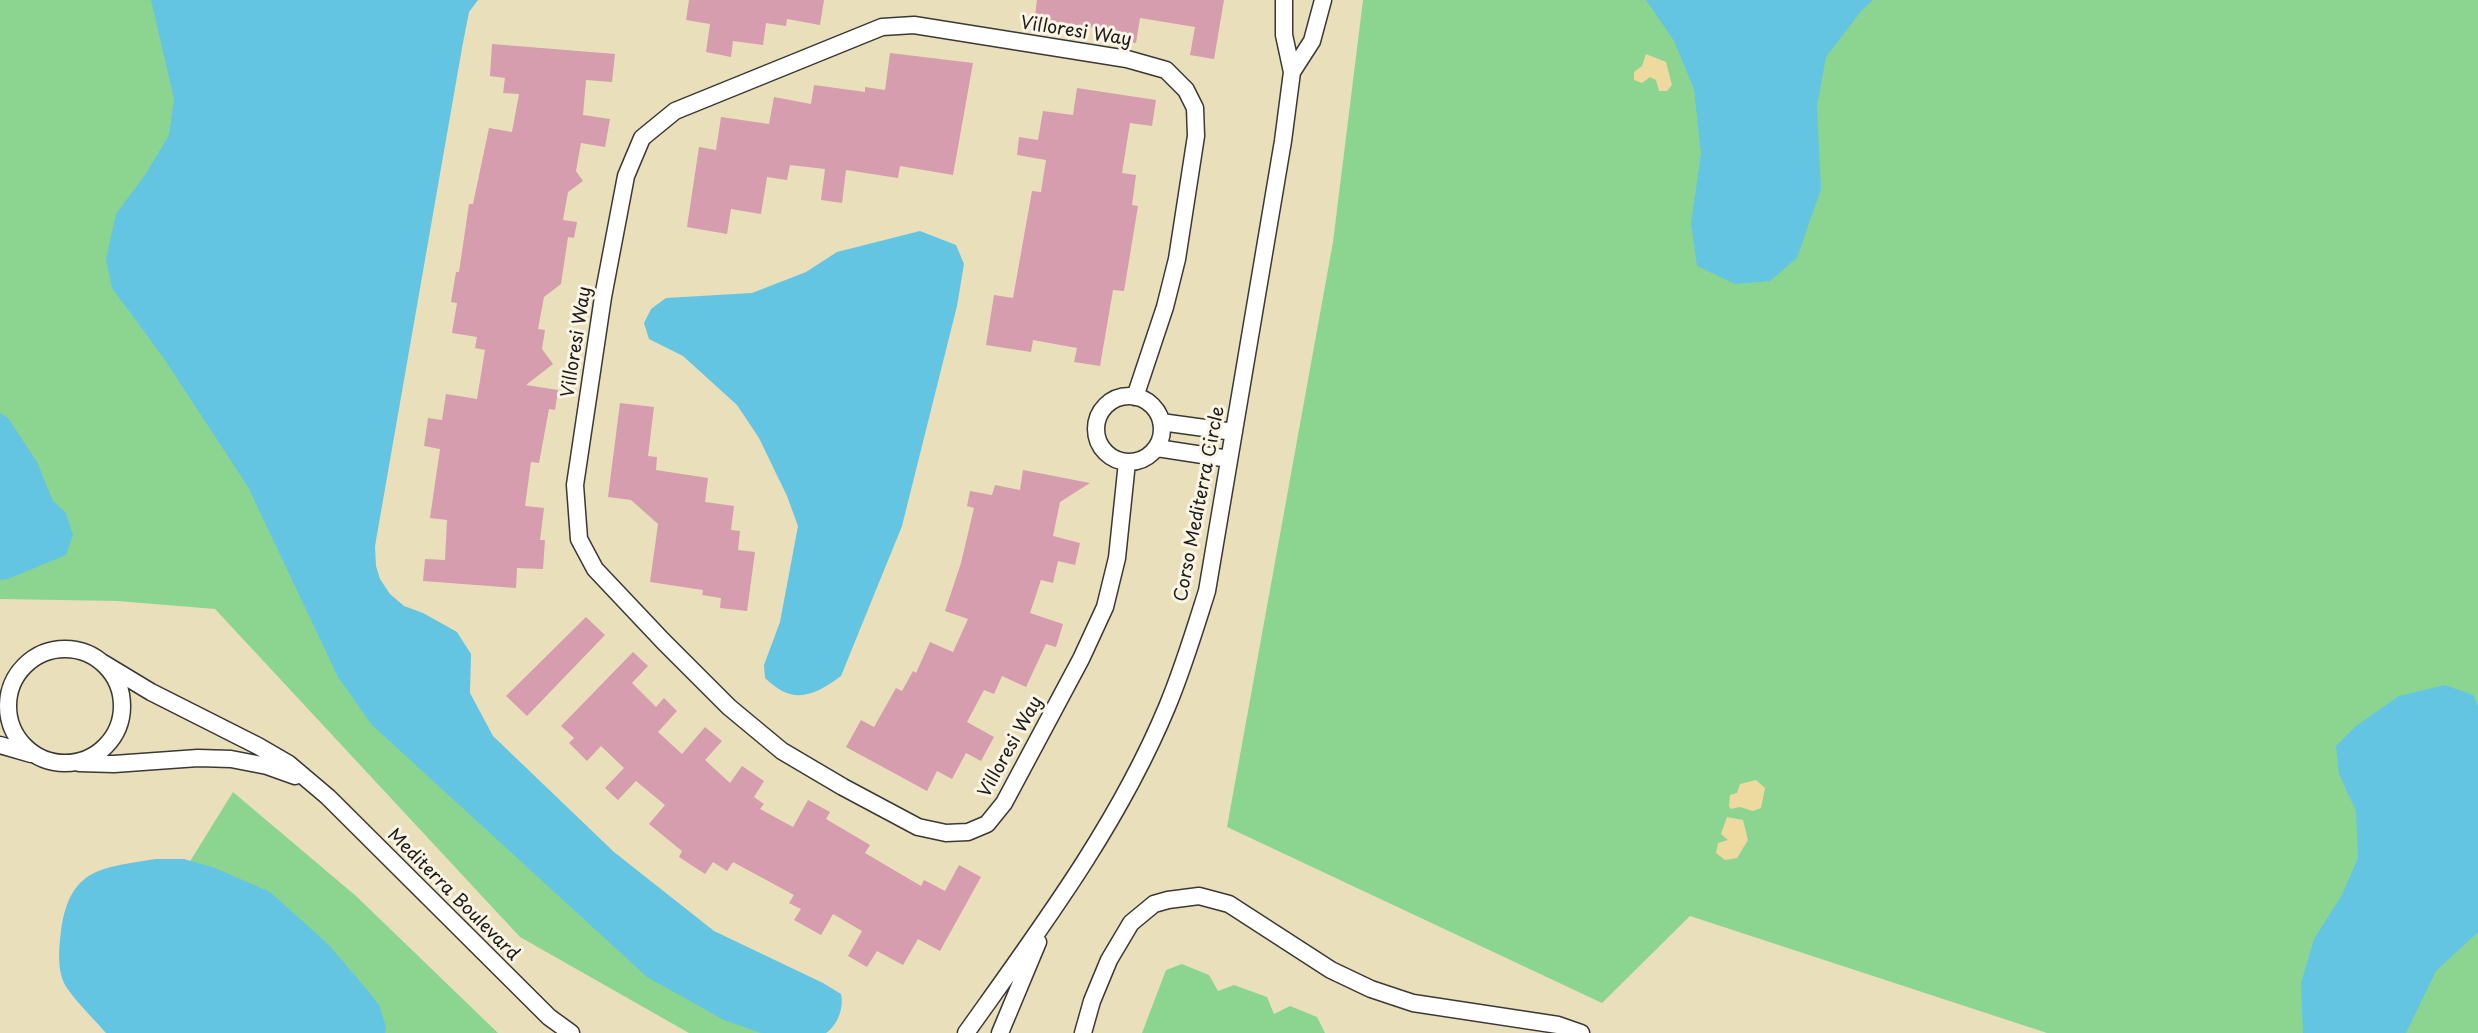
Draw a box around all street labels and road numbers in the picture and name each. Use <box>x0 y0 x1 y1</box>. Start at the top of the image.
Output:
street label: Villoresi Way <box>1019 13 1133 51</box>
street label: Villoresi Way <box>558 285 596 399</box>
street label: Corso Mediterra Circle <box>1170 404 1230 604</box>
street label: Villoresi Way <box>974 693 1048 801</box>
street label: Mediterra Boulevard <box>383 825 523 965</box>

